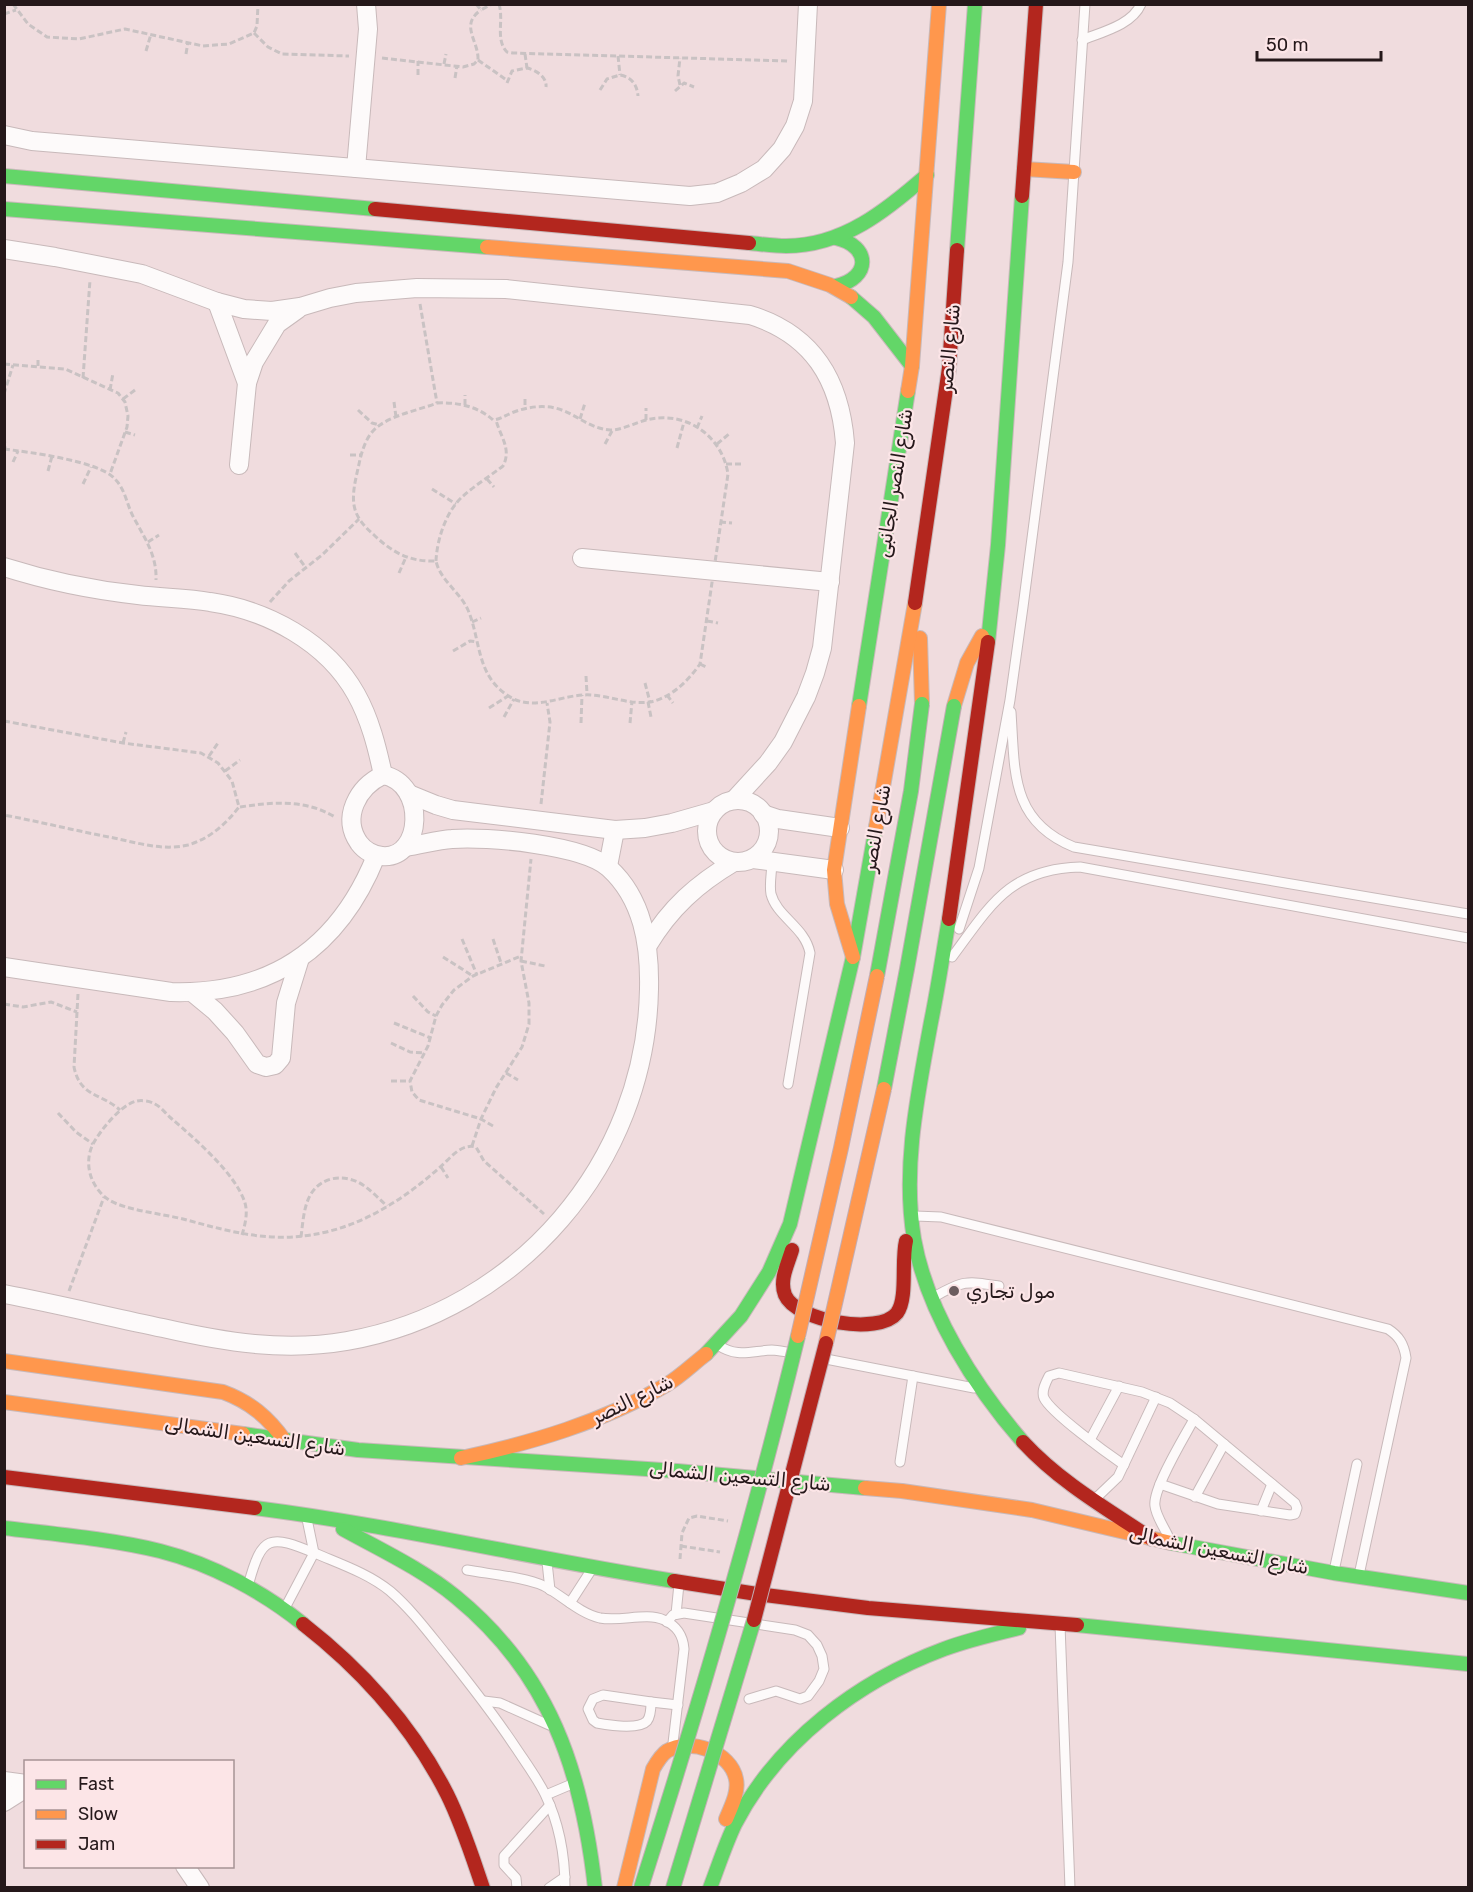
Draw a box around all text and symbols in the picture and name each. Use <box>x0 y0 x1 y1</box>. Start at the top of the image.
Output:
scale bar <box>1257 24 1382 62</box>
text: 50 m <box>1266 34 1309 56</box>
street label: شارع النصر <box>933 303 967 394</box>
street label: شارع النصر الجانبى <box>870 407 920 560</box>
street label: شارع النصر <box>856 782 897 875</box>
place label: مول تجاري <box>966 1279 1055 1305</box>
marker: مول تجاري <box>947 1284 961 1298</box>
street label: شارع النصر <box>586 1369 678 1431</box>
street label: شارع التسعين الشمالى <box>163 1411 347 1463</box>
street label: شارع التسعين الشمالى <box>648 1456 832 1498</box>
street label: شارع التسعين الشمالى <box>1127 1521 1311 1581</box>
legend <box>24 1760 234 1868</box>
text: Fast <box>78 1773 114 1795</box>
text: Slow <box>78 1803 118 1825</box>
text: Jam <box>78 1833 115 1855</box>

